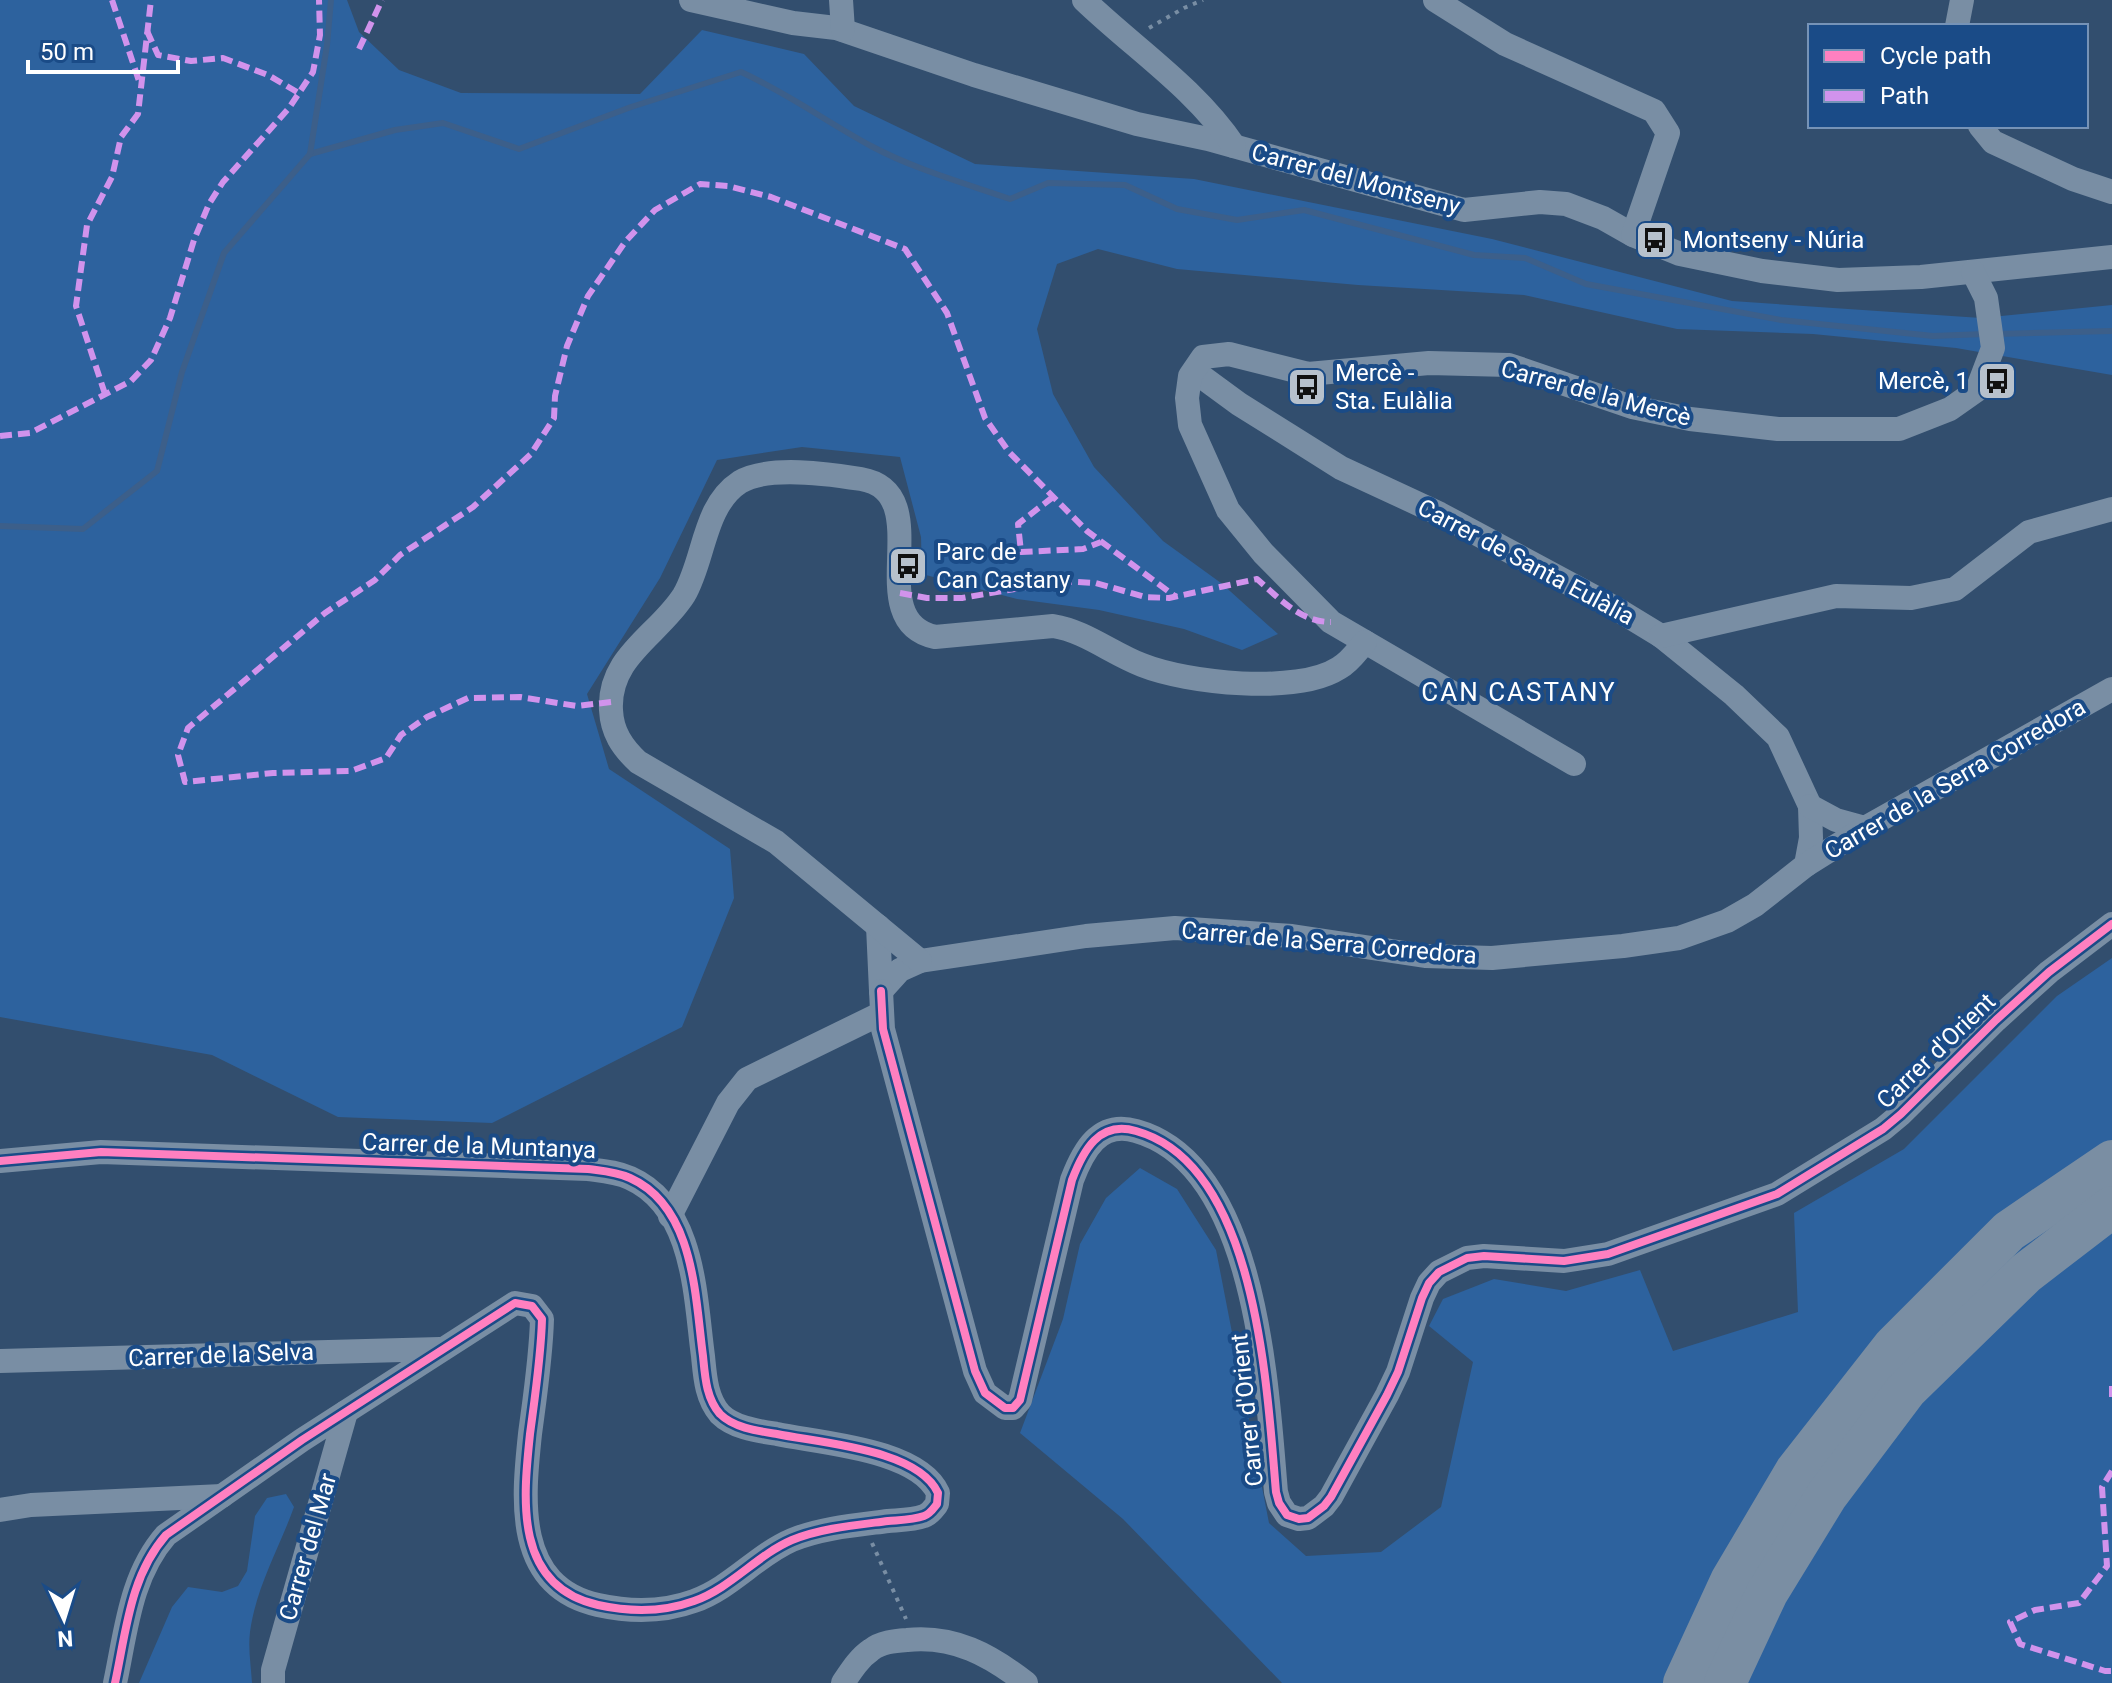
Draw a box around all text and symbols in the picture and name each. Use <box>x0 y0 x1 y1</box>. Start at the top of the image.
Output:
scale bar <box>28 24 178 74</box>
legend <box>1808 24 2088 128</box>
text: 50 m <box>40 38 94 66</box>
text: Cycle path <box>1880 42 1992 70</box>
text: Path <box>1880 82 1929 110</box>
street label: Carrer del Montseny <box>1249 138 1464 221</box>
bus stop icon: Montseny - Núria <box>1634 219 1676 261</box>
place label: Montseny - Núria <box>1683 226 1864 254</box>
street label: Carrer de la Mercè <box>1498 354 1694 432</box>
place label: Mercè - Sta. Eulàlia <box>1335 359 1453 415</box>
bus stop icon: Mercè, 1 <box>1976 360 2018 402</box>
bus stop icon: Mercè - Sta. Eulàlia <box>1286 366 1328 408</box>
place label: Mercè, 1 <box>1878 367 1969 395</box>
street label: Carrer de Santa Eulàlia <box>1413 493 1639 631</box>
place label: Parc de Can Castany <box>936 538 1071 594</box>
bus stop icon: Parc de Can Castany <box>887 545 929 587</box>
district label: CAN CASTANY <box>1421 677 1617 707</box>
street label: Carrer de la Serra Corredora <box>1820 693 2090 865</box>
street label: Carrer de la Serra Corredora <box>1180 916 1478 970</box>
street label: Carrer d'Orient <box>1871 987 2001 1114</box>
street label: Carrer de la Muntanya <box>361 1128 597 1164</box>
street label: Carrer d'Orient <box>1225 1332 1269 1488</box>
street label: Carrer de la Selva <box>128 1338 314 1372</box>
street label: Carrer del Mar <box>274 1470 342 1624</box>
north arrow <box>24 1579 104 1659</box>
text: N <box>57 1625 74 1651</box>

